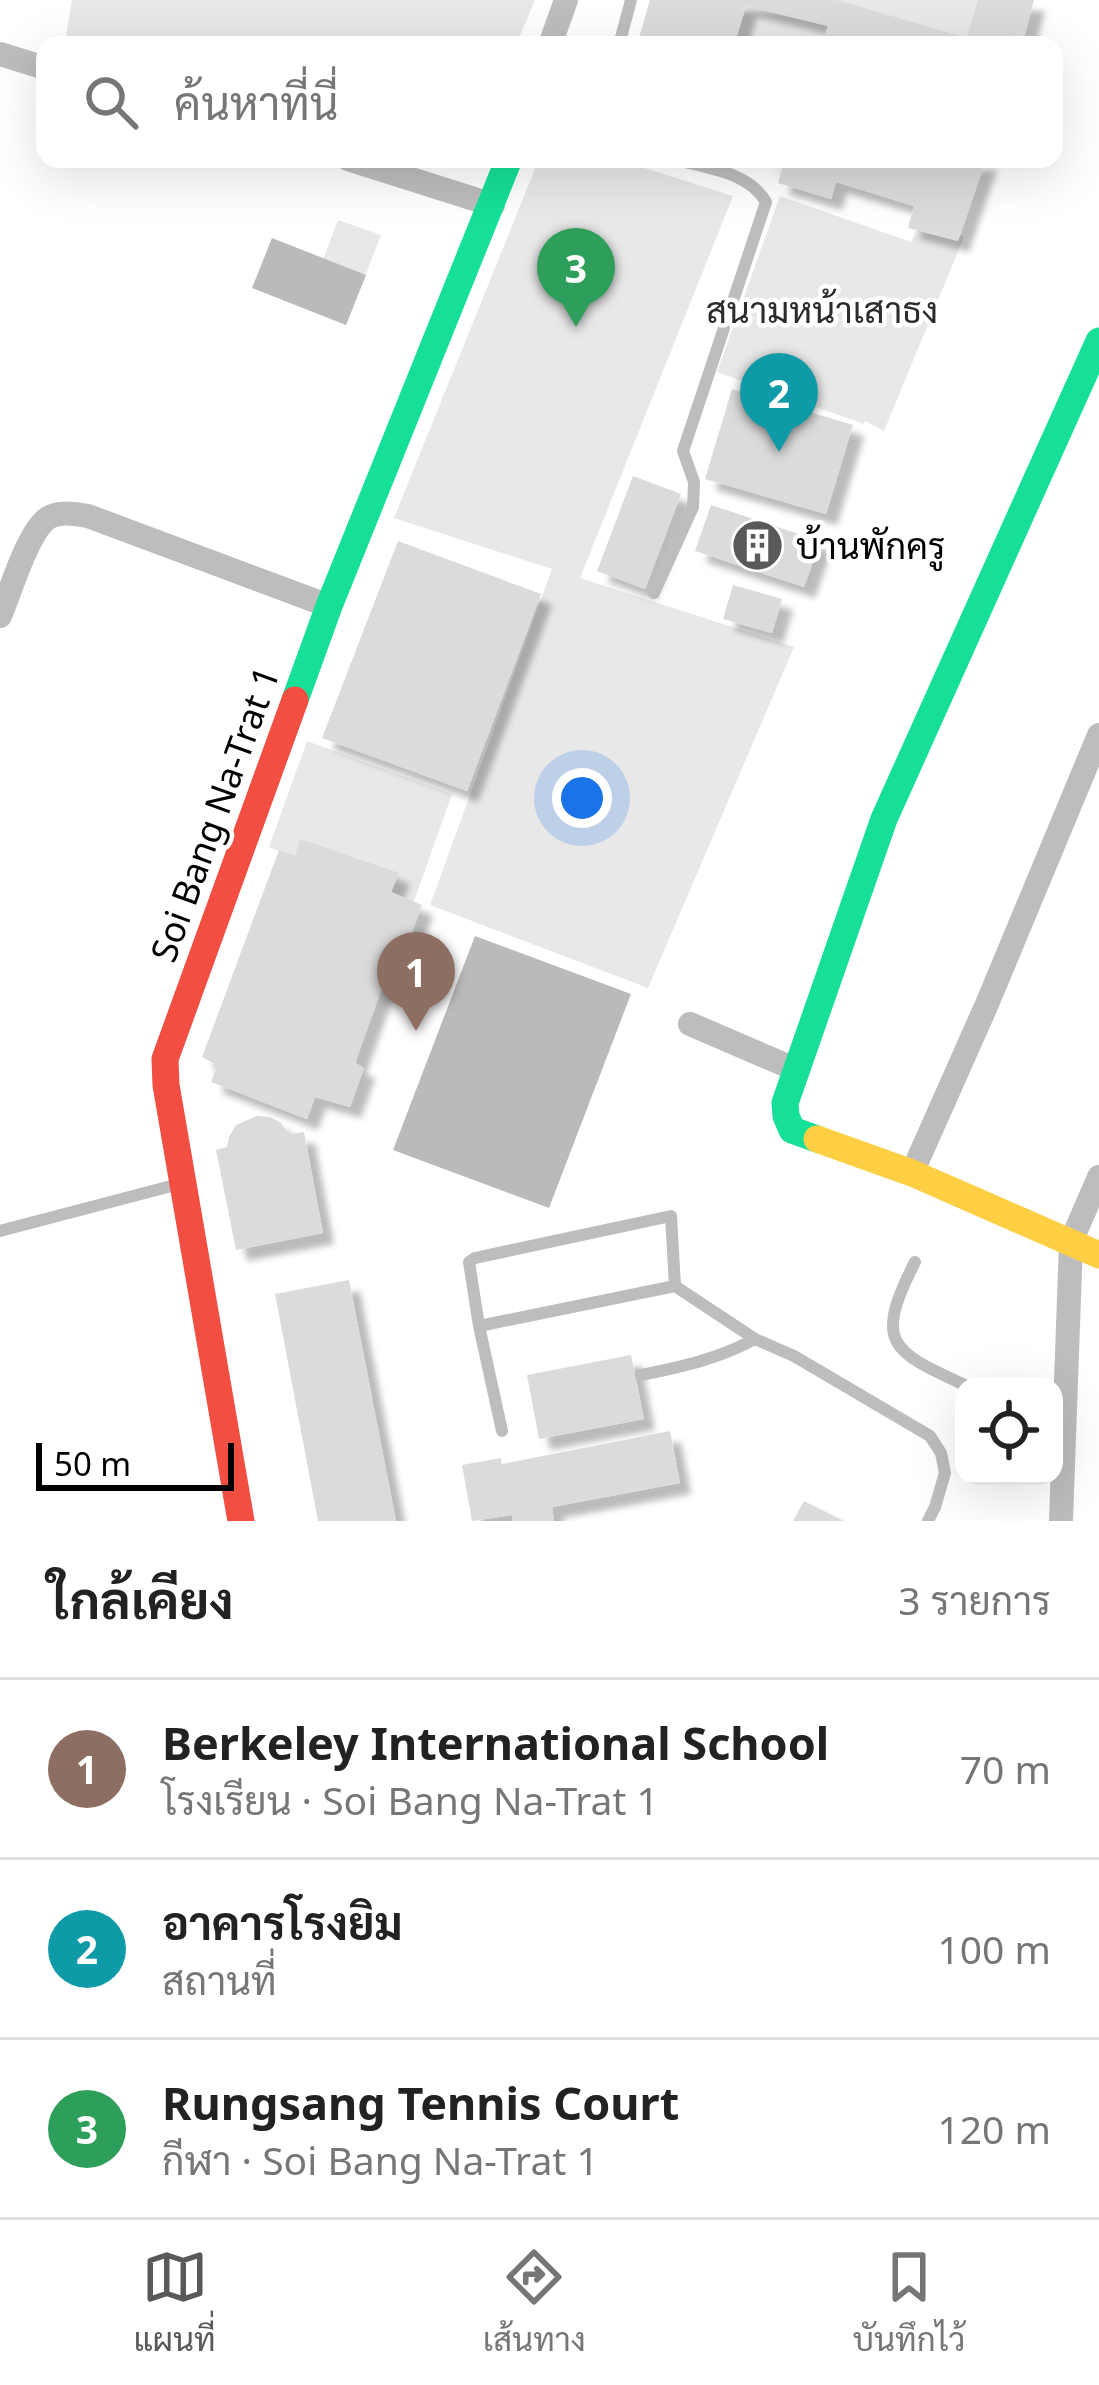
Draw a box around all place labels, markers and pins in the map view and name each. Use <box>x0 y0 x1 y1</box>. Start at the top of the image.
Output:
pin: 3 <box>537 228 615 327</box>
pin: 2 <box>740 353 818 452</box>
building icon: บ้านพักครู <box>729 518 785 574</box>
place label: บ้านพักครู <box>796 521 945 571</box>
pin: 1 <box>377 932 455 1031</box>

